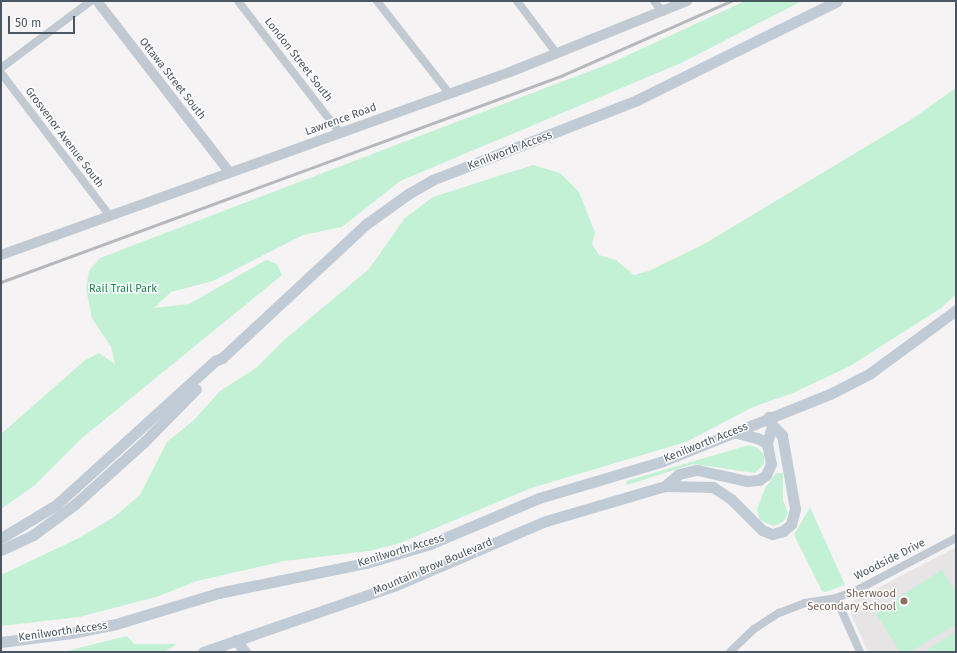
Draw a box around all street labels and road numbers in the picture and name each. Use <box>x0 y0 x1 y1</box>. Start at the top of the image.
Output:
street label: London Street South <box>261 16 335 104</box>
street label: Ottawa Street South <box>136 36 208 122</box>
street label: Grosvenor Avenue South <box>22 85 106 191</box>
street label: Lawrence Road <box>304 101 378 139</box>
street label: Kenilworth Access <box>466 129 554 173</box>
street label: Kenilworth Access <box>662 420 750 466</box>
street label: Kenilworth Access <box>356 532 446 570</box>
street label: Mountain Brow Boulevard <box>371 536 495 598</box>
street label: Woodside Drive <box>852 536 928 584</box>
street label: Kenilworth Access <box>18 619 108 645</box>

